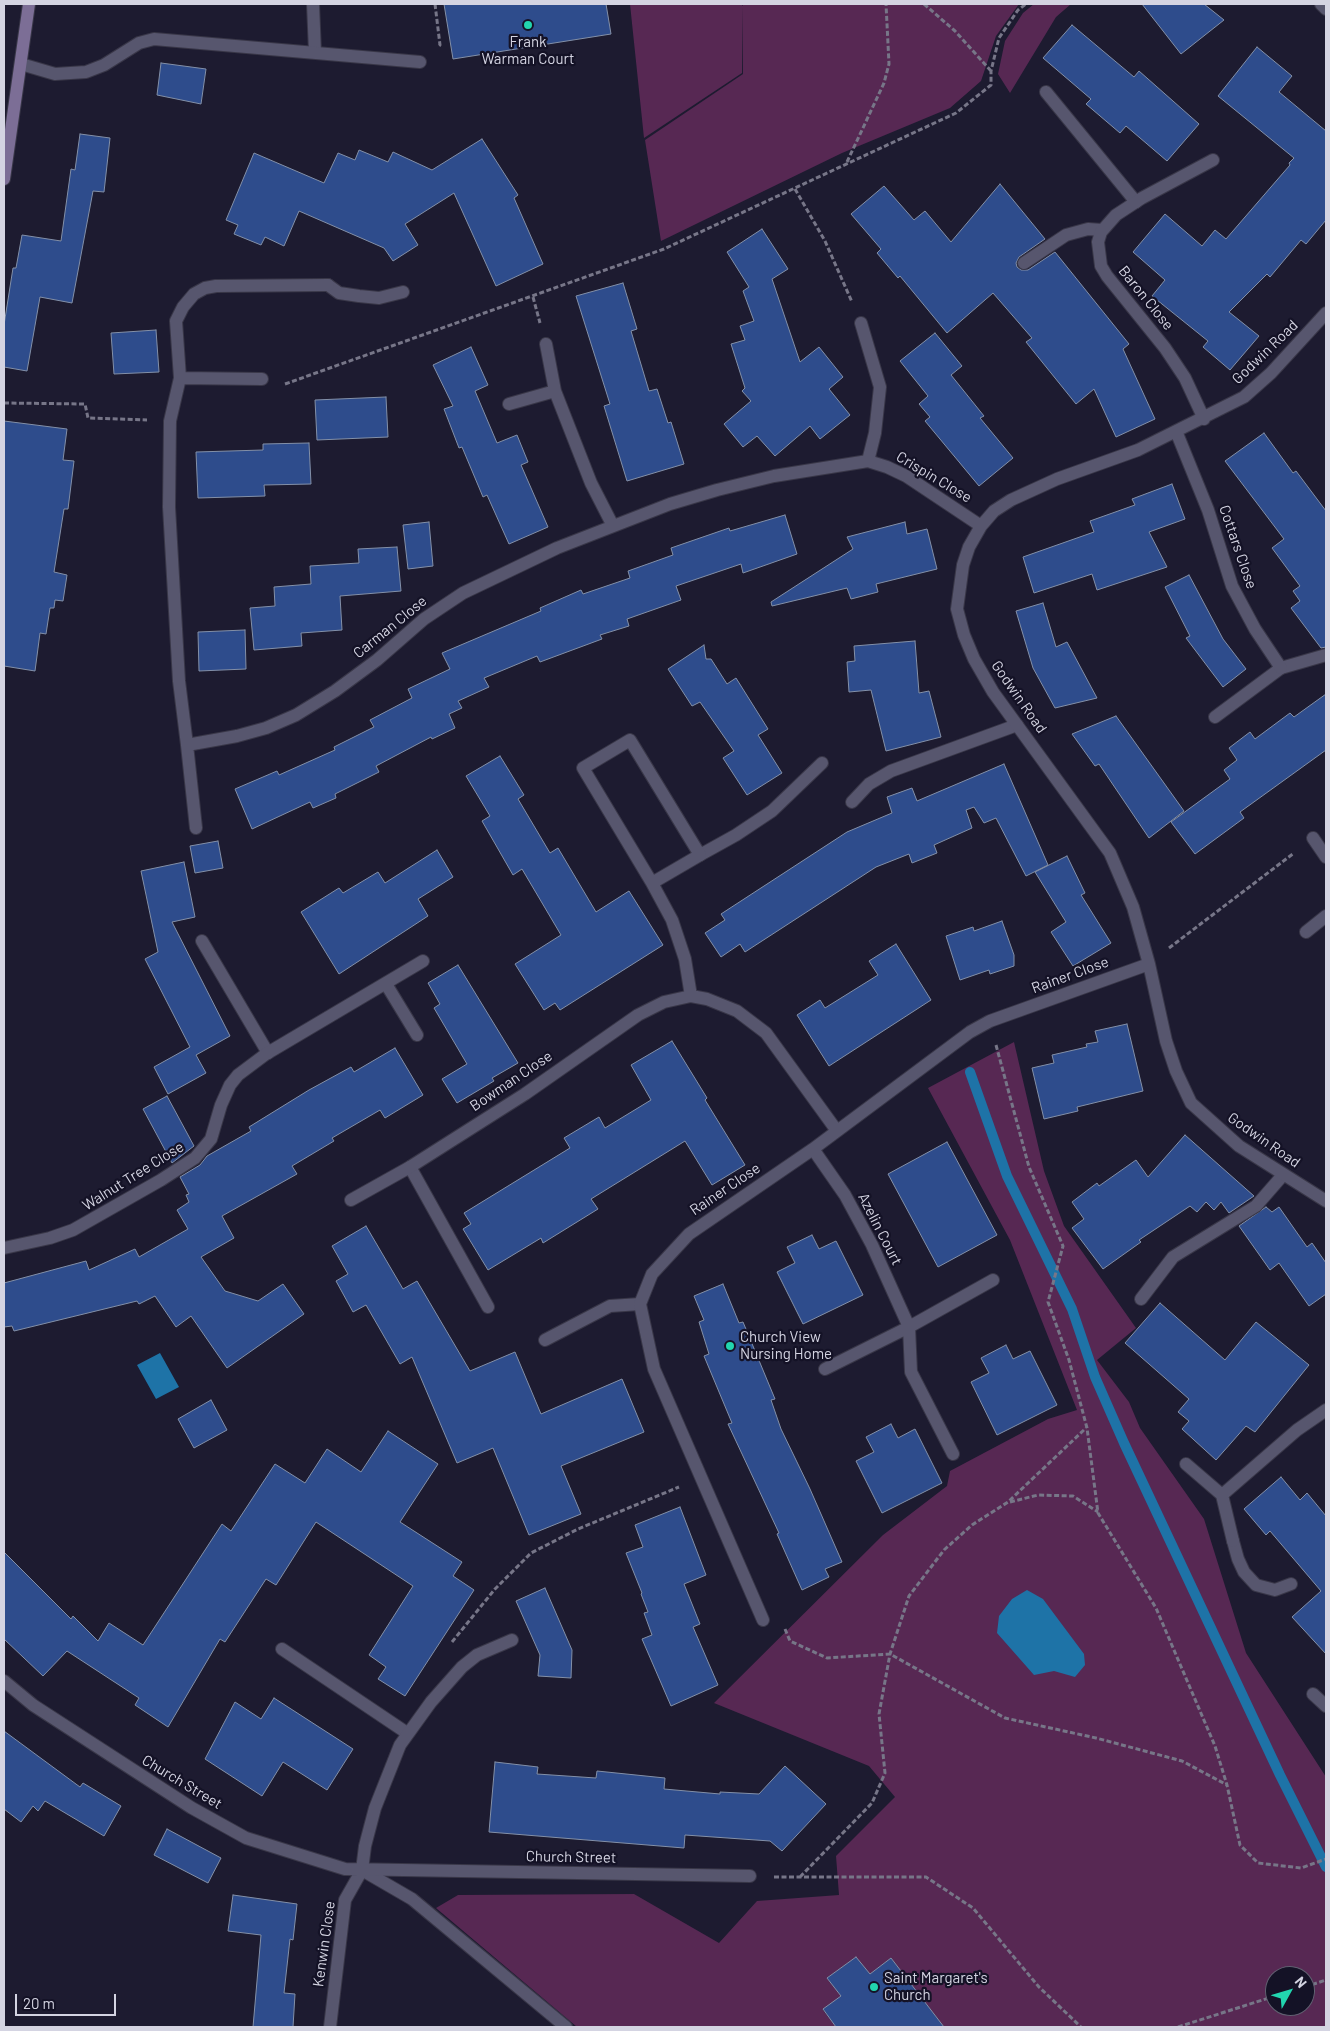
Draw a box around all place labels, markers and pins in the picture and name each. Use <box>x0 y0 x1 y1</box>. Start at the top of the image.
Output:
marker: Frank Warman Court <box>522 19 534 31</box>
place label: Frank Warman Court <box>481 33 575 68</box>
place label: Church View Nursing Home <box>740 1328 832 1363</box>
marker: Church View Nursing Home <box>724 1340 736 1352</box>
place label: Saint Margaret's Church <box>884 1969 988 2004</box>
marker: Saint Margaret's Church <box>868 1981 880 1993</box>

